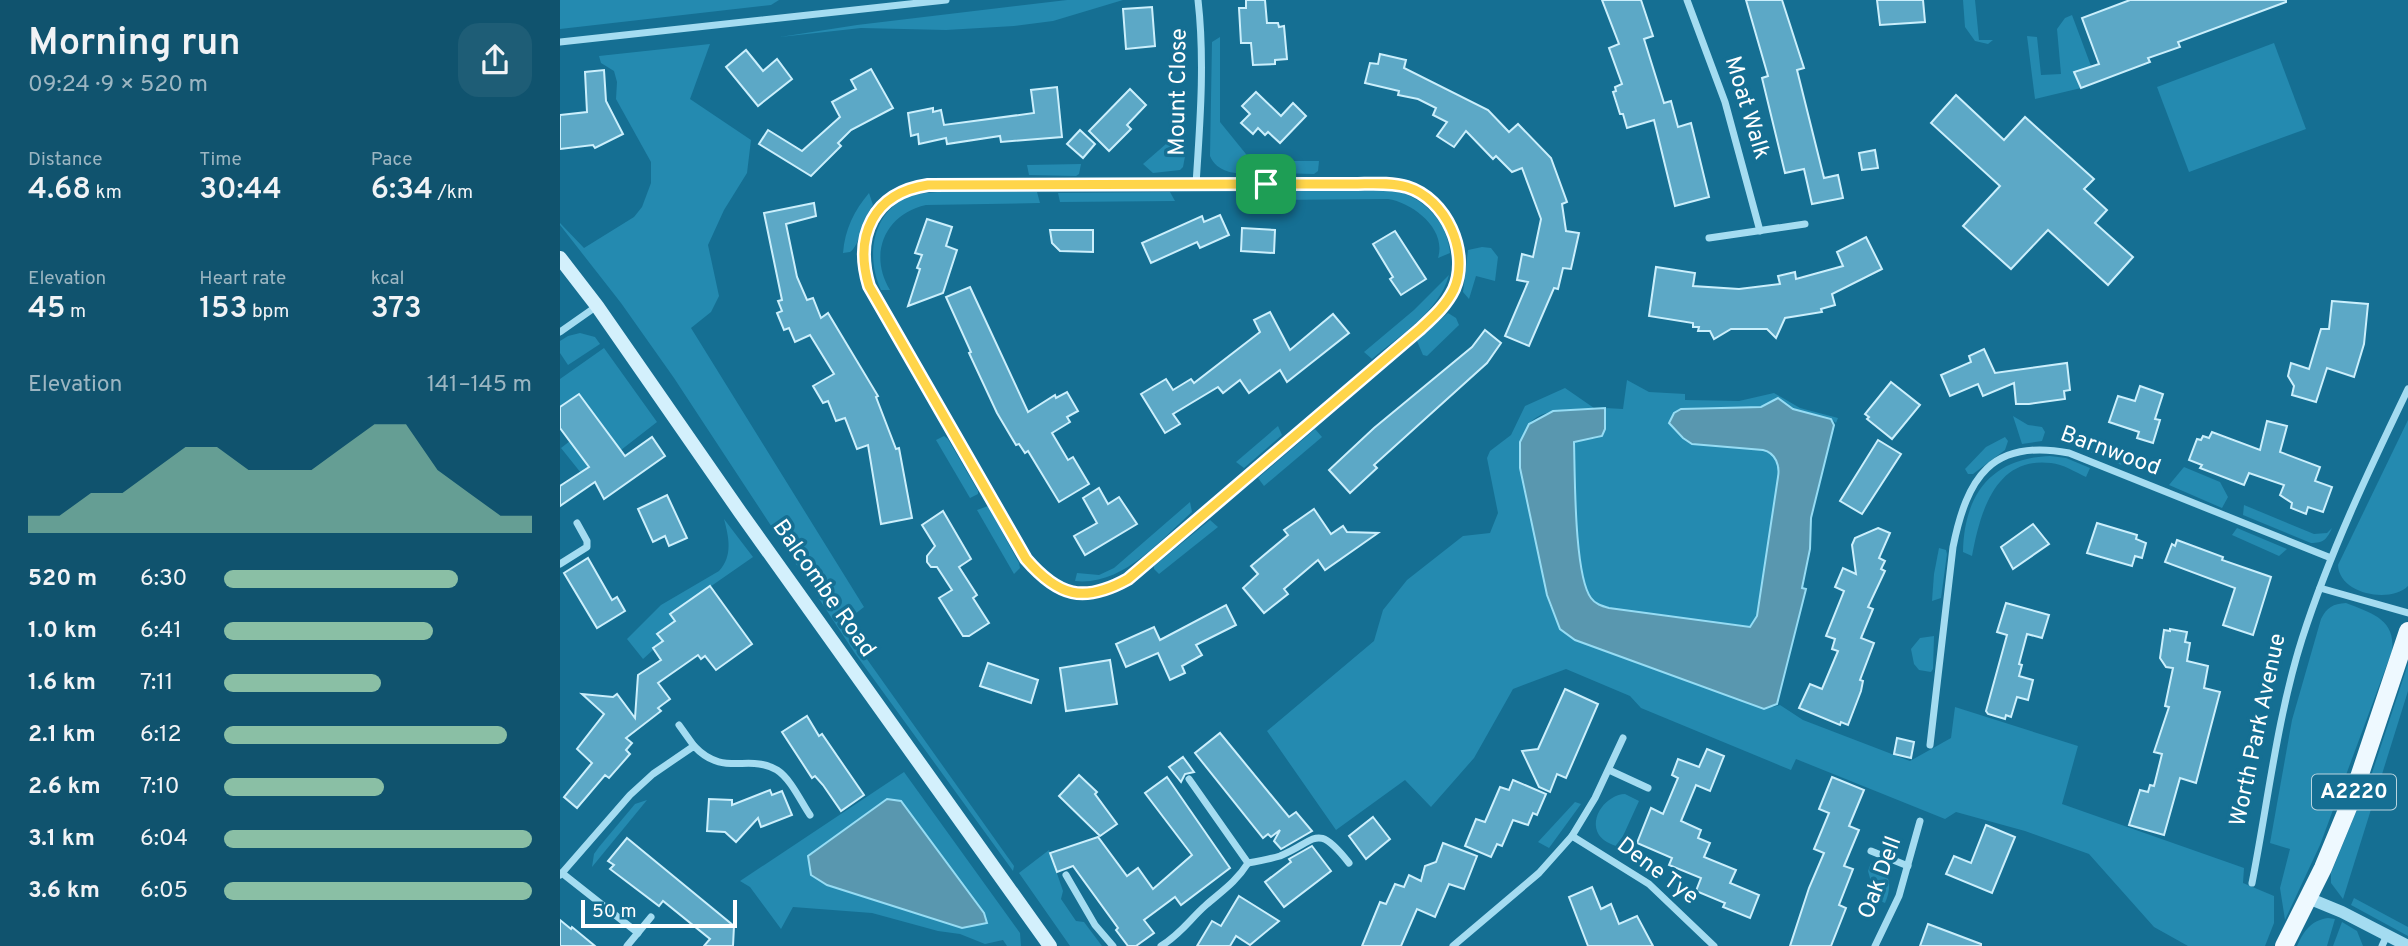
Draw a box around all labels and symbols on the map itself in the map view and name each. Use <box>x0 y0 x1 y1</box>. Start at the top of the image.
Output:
street label: Mount Close <box>1163 28 1195 156</box>
street label: Moat Walk <box>1717 53 1775 163</box>
pin <box>1236 154 1296 214</box>
street label: Barnwood <box>2056 420 2164 484</box>
street label: Balcombe Road <box>765 514 881 664</box>
street label: Worth Park Avenue <box>2224 631 2294 829</box>
road number: A2220 <box>2312 774 2396 810</box>
street label: Dene Tye <box>1610 832 1704 912</box>
street label: Oak Dell <box>1853 833 1909 923</box>
scale bar <box>581 897 737 929</box>

